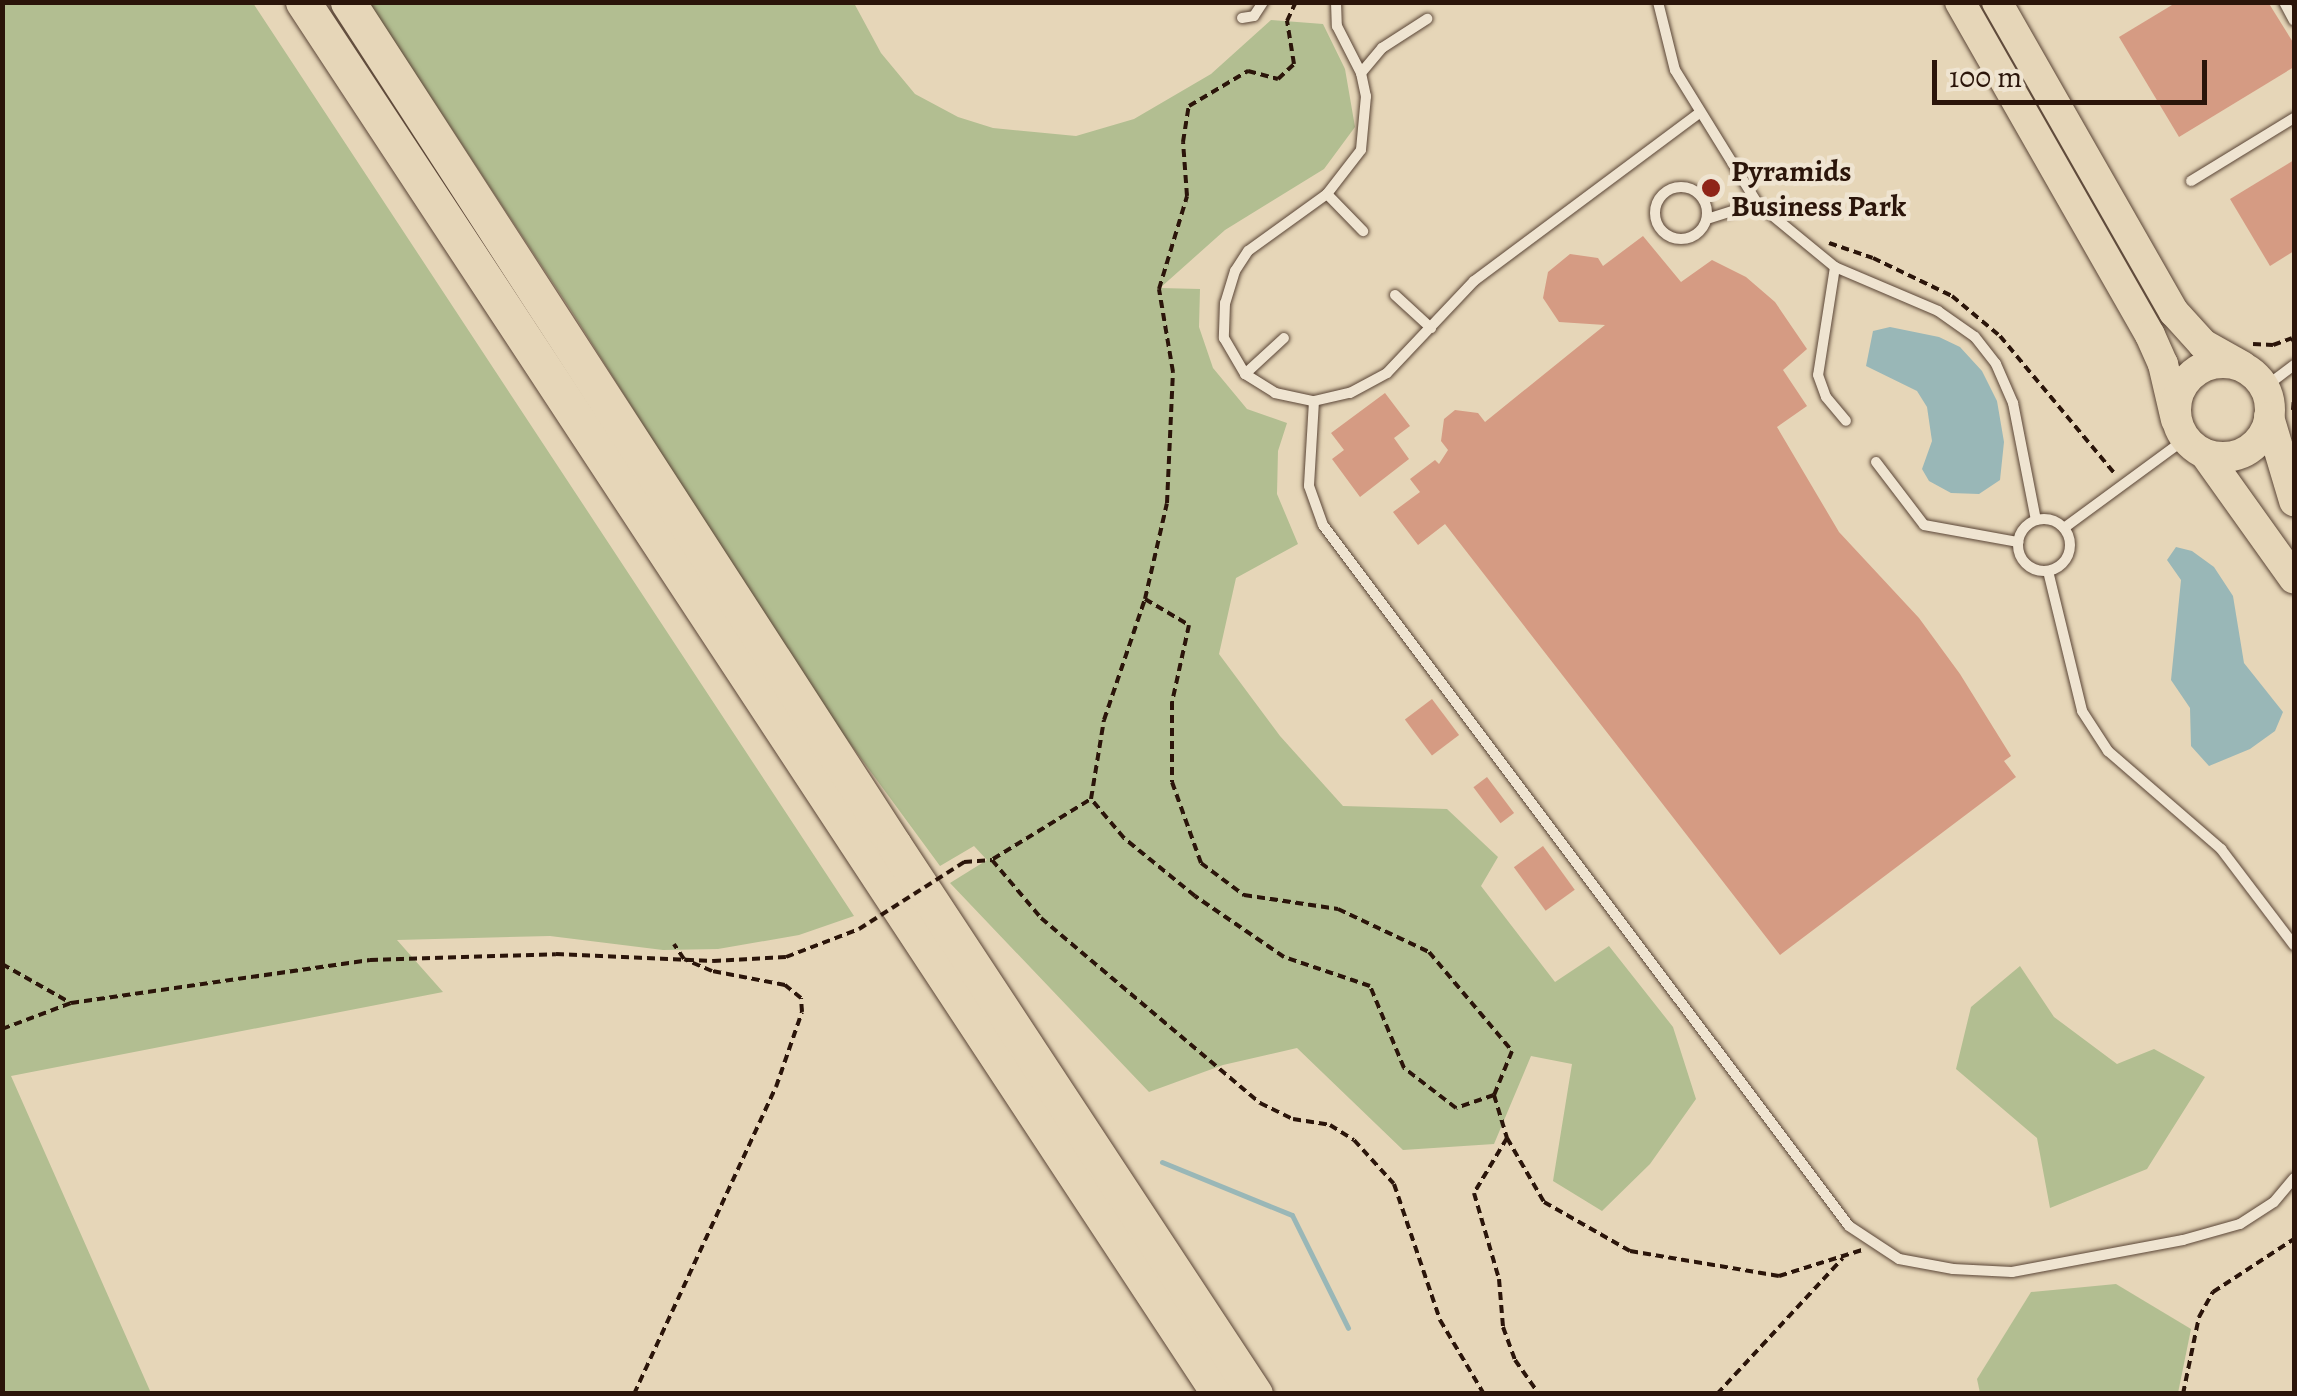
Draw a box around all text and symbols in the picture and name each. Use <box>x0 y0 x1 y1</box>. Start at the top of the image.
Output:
scale bar <box>1937 40 2212 102</box>
text: 100 m <box>1949 57 2022 97</box>
place label: Pyramids Business Park <box>1731 153 1906 224</box>
marker: Pyramids Business Park <box>1700 177 1722 199</box>

